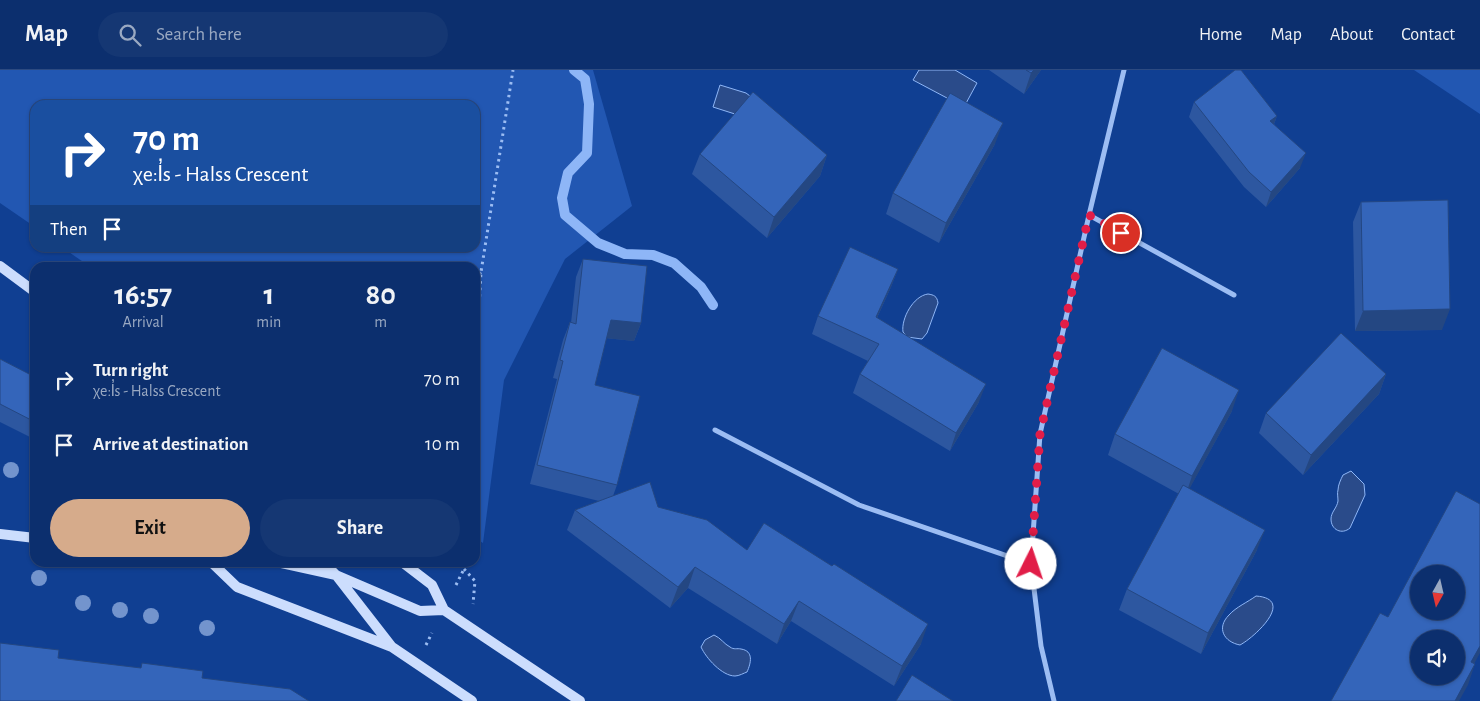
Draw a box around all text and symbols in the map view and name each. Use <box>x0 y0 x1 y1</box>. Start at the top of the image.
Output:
search box <box>98 12 448 57</box>
icon: search <box>116 21 144 49</box>
text: Map <box>25 22 68 46</box>
text: Search here <box>156 25 242 44</box>
text: Home <box>1199 26 1242 44</box>
text: Map <box>1270 26 1302 44</box>
text: About <box>1330 26 1373 44</box>
text: Contact <box>1401 26 1455 44</box>
icon: right <box>50 120 115 185</box>
text: 70 m <box>133 122 200 157</box>
text: χe:l̓s - Halss Crescent <box>133 163 308 185</box>
pin <box>1100 212 1142 254</box>
icon: arrive <box>98 215 126 243</box>
icon: arrive <box>1107 219 1135 247</box>
text: Then <box>50 220 88 239</box>
text: 16:57 <box>114 280 172 310</box>
text: 1 <box>263 280 274 310</box>
text: 80 <box>365 280 396 310</box>
text: Arrival <box>123 314 164 330</box>
text: min <box>256 314 281 330</box>
text: m <box>374 314 387 330</box>
text: Turn right <box>93 361 168 380</box>
icon: right <box>50 366 78 394</box>
text: 70 m <box>424 370 460 389</box>
text: χe:l̓s - Halss Crescent <box>93 383 221 399</box>
icon: arrive <box>50 431 78 459</box>
text: Arrive at destination <box>93 435 249 454</box>
text: 10 m <box>425 435 460 454</box>
button: Exit <box>50 499 250 557</box>
button: Share <box>260 499 460 557</box>
position arrow <box>1004 537 1056 589</box>
north arrow <box>1410 565 1465 620</box>
map controls <box>1410 565 1465 685</box>
button: sound <box>1410 630 1465 685</box>

